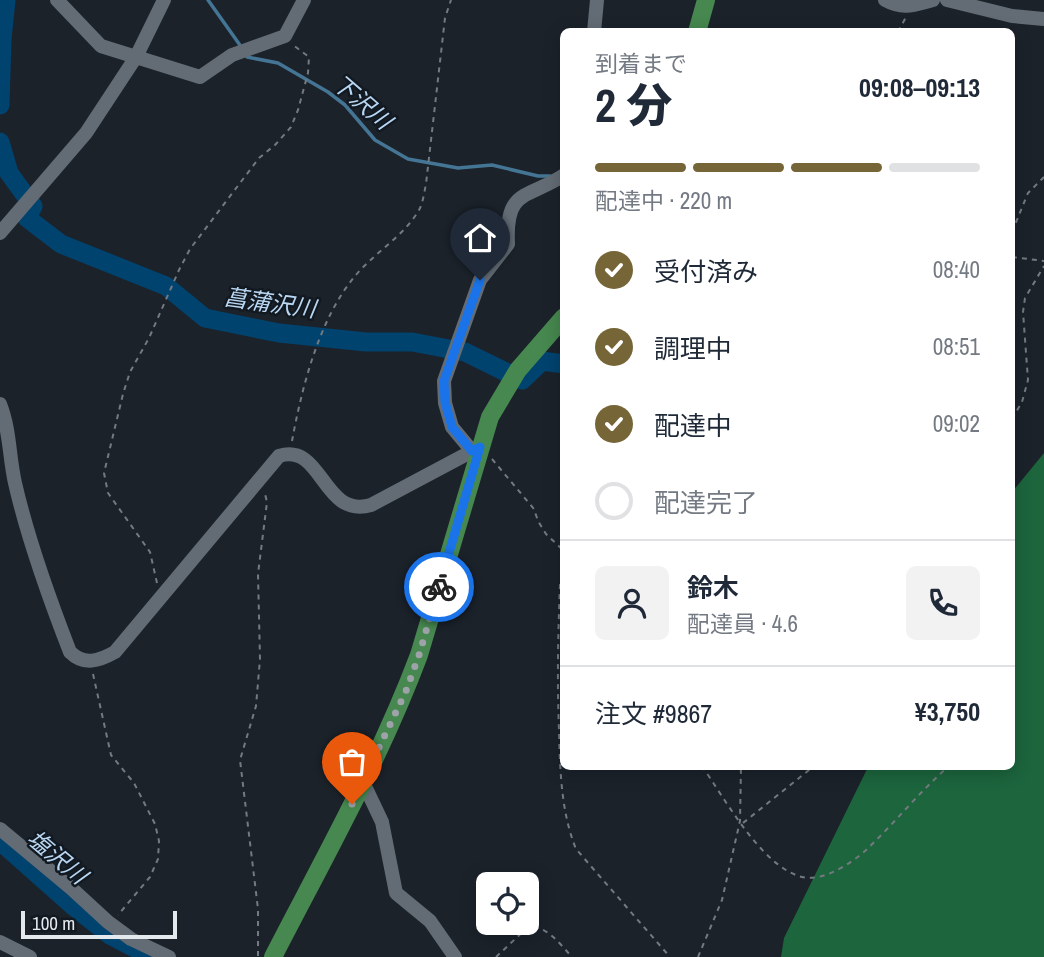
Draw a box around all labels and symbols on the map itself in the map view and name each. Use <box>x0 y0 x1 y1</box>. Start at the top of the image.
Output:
water label: 下沢川 <box>326 67 401 138</box>
pin <box>450 208 510 280</box>
water label: 菖蒲沢川 <box>222 281 321 325</box>
courier <box>404 552 474 622</box>
pin <box>322 732 382 804</box>
water label: 塩沢川 <box>21 823 96 893</box>
scale bar <box>21 908 177 940</box>

